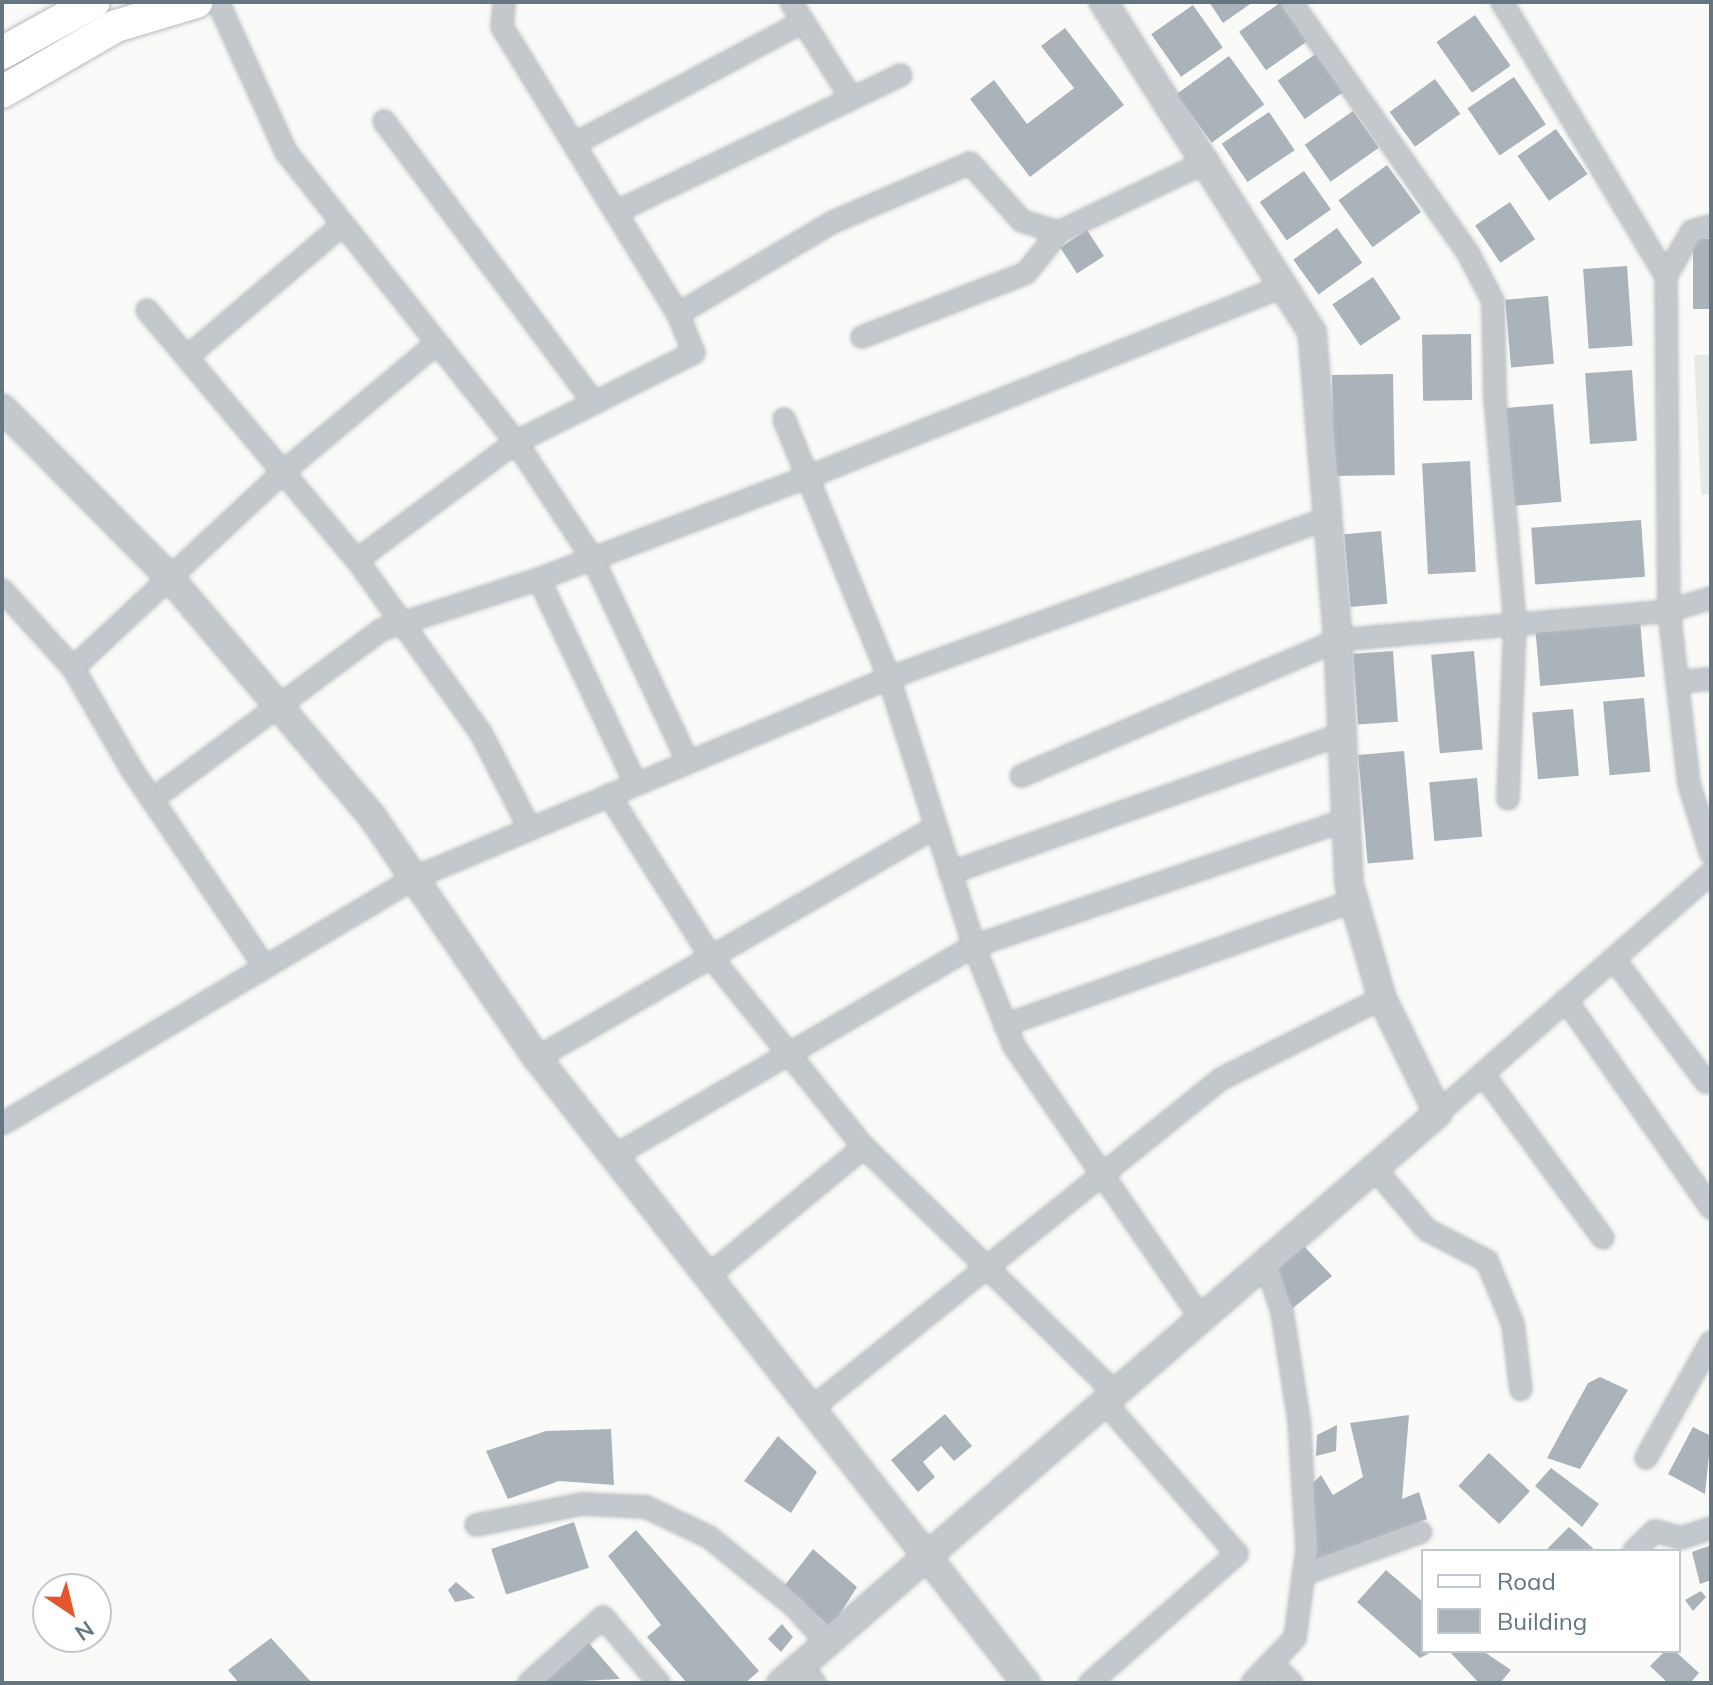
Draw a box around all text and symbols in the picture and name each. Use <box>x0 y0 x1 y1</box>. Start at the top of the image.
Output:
legend <box>1421 1549 1681 1653</box>
text: Road <box>1497 1566 1556 1596</box>
north arrow <box>32 1573 112 1653</box>
text: Building <box>1497 1606 1587 1636</box>
text: N <box>70 1615 99 1647</box>

